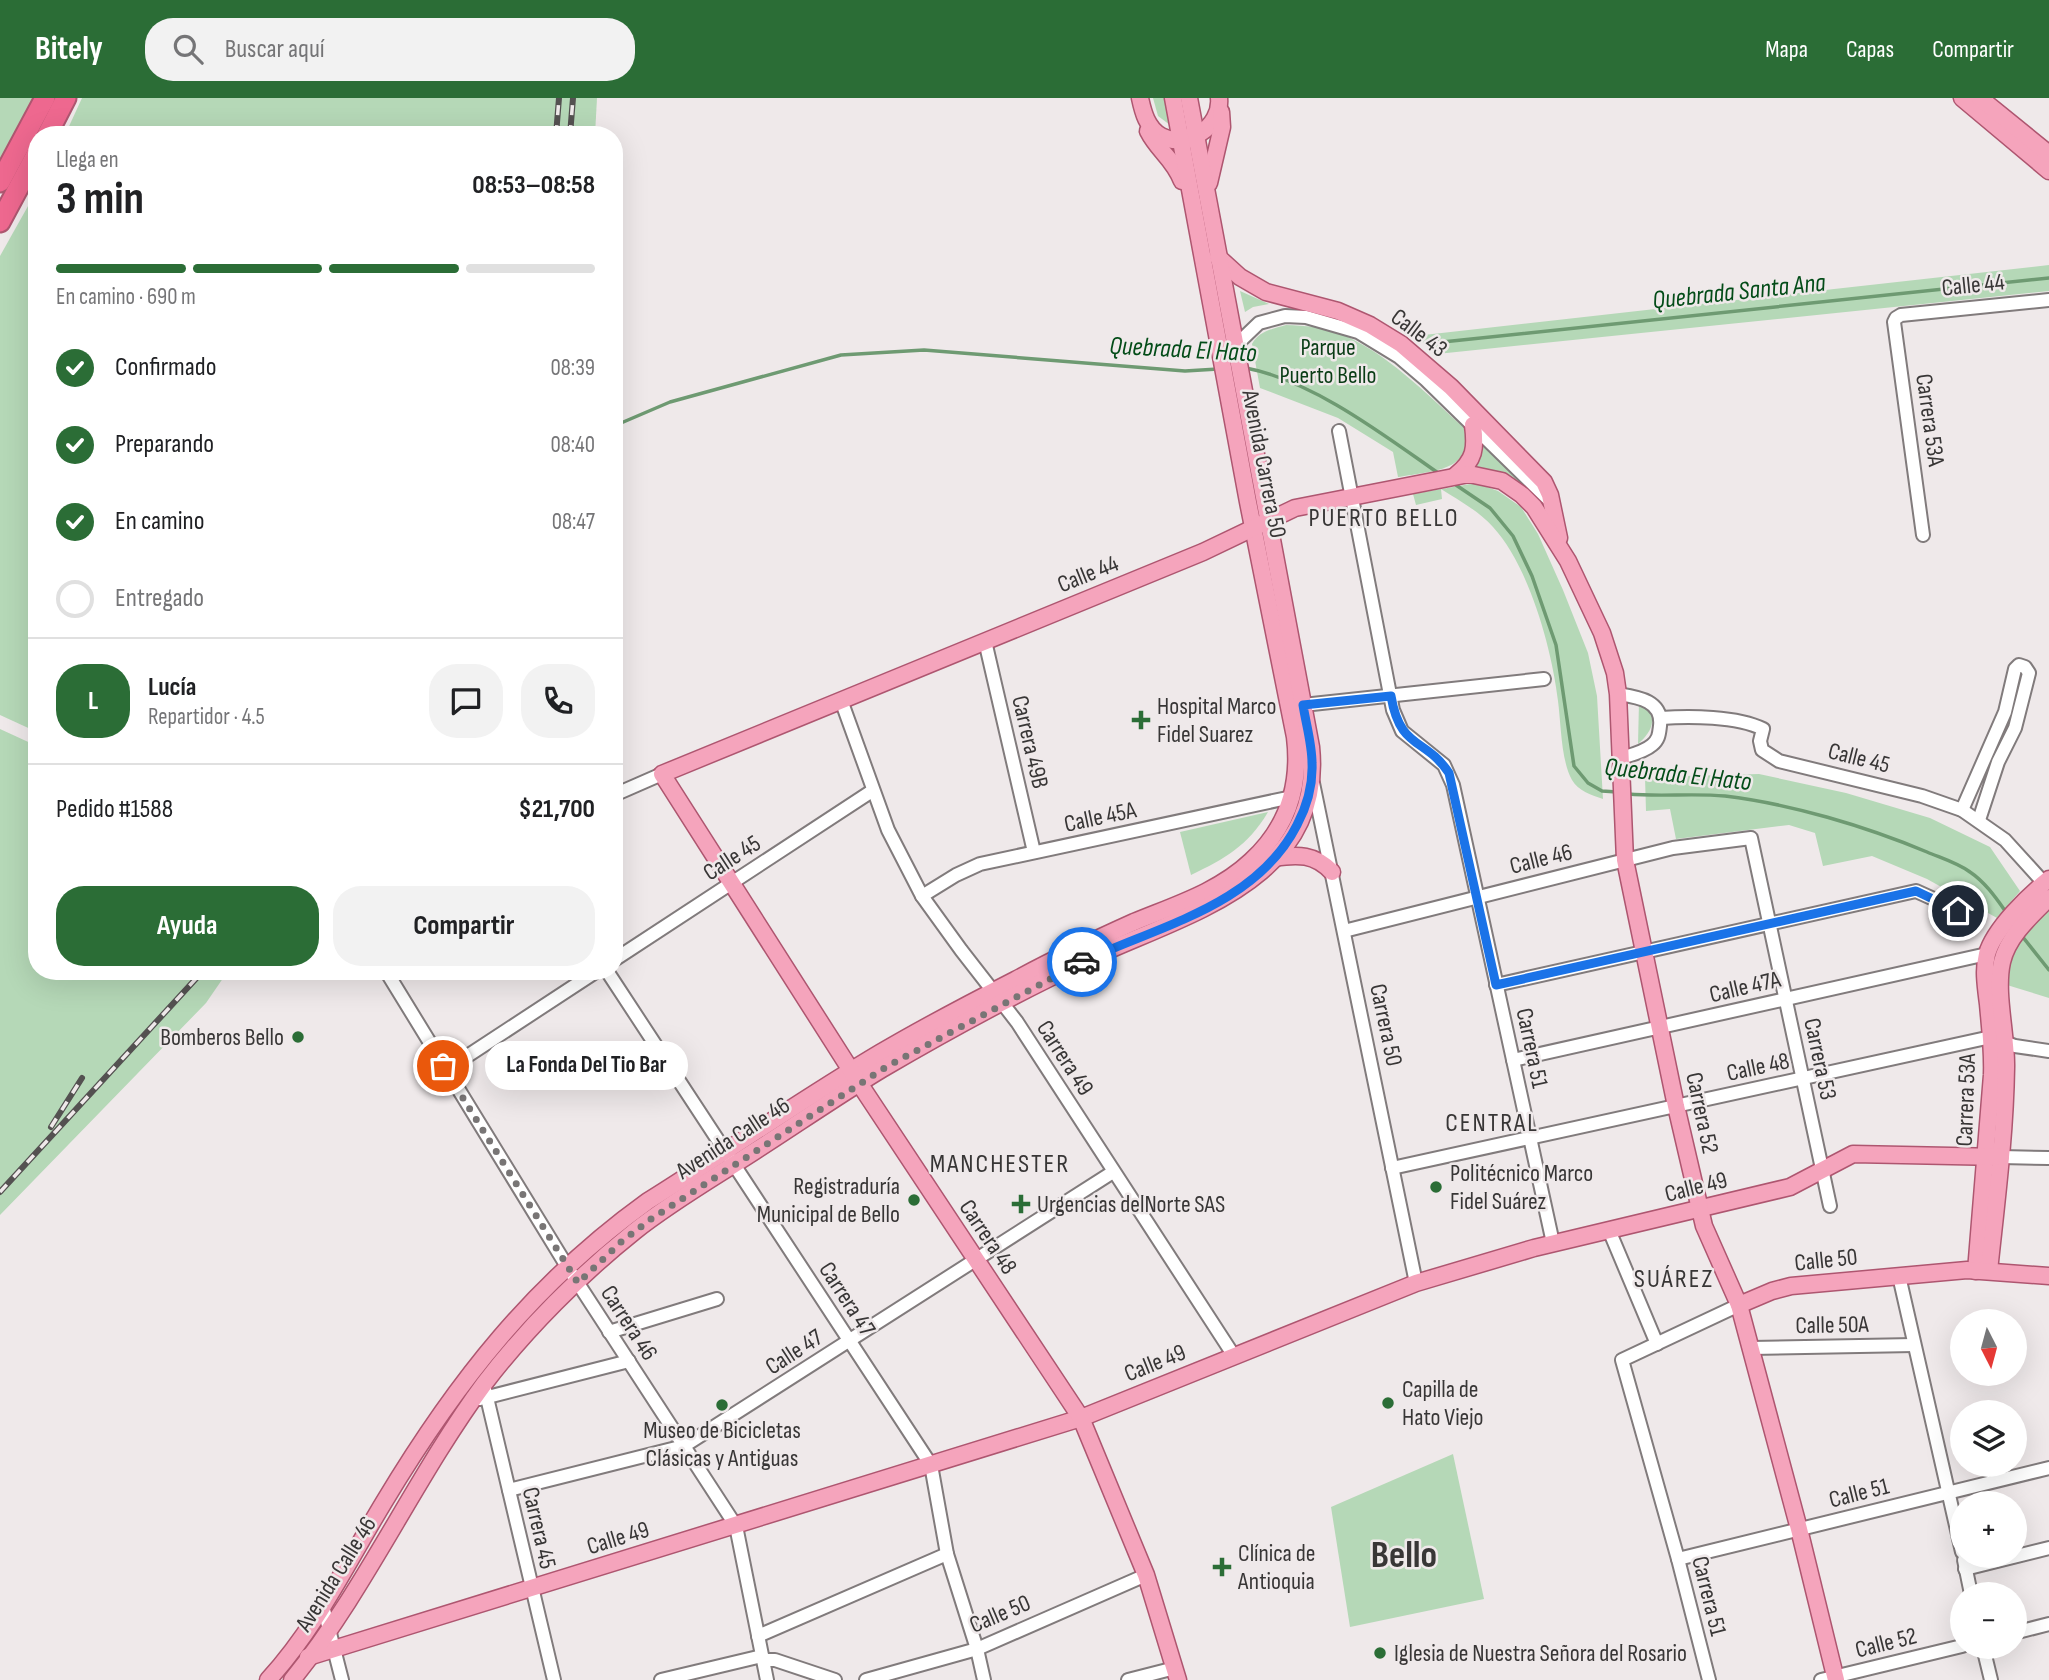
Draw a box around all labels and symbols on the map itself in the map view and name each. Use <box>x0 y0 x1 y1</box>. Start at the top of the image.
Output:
water label: Quebrada Santa Ana <box>1651 267 1828 317</box>
street label: Calle 44 <box>1940 267 2006 303</box>
street label: Calle 43 <box>1385 302 1453 364</box>
water label: Quebrada El Hato <box>1109 331 1258 369</box>
park label: Parque Puerto Bello <box>1279 333 1377 390</box>
street label: Carrera 53A <box>1909 372 1951 469</box>
street label: Avenida Carrera 50 <box>1235 387 1293 540</box>
district label: PUERTO BELLO <box>1308 503 1460 534</box>
street label: Calle 44 <box>1053 549 1123 599</box>
place label: Hospital Marco Fidel Suarez <box>1157 692 1276 749</box>
street label: Carrera 49B <box>1005 693 1055 791</box>
marker: Hospital Marco Fidel Suarez <box>1131 710 1151 730</box>
street label: Calle 45 <box>1825 736 1893 780</box>
water label: Quebrada El Hato <box>1603 752 1753 798</box>
street label: Calle 45A <box>1061 795 1139 839</box>
street label: Calle 45 <box>698 829 766 887</box>
street label: Calle 46 <box>1507 837 1575 881</box>
pin <box>1928 881 1988 941</box>
courier <box>1047 927 1117 997</box>
street label: Calle 47A <box>1707 965 1784 1009</box>
street label: Carrera 50 <box>1363 981 1409 1069</box>
street label: Carrera 51 <box>1509 1005 1555 1091</box>
street label: Carrera 49 <box>1030 1015 1100 1101</box>
street label: Carrera 53 <box>1797 1016 1843 1102</box>
place label: Bomberos Bello <box>160 1023 284 1052</box>
marker: Bomberos Bello <box>290 1029 306 1045</box>
pin <box>413 1036 473 1096</box>
callout: La Fonda Del Tio Bar <box>485 1042 688 1090</box>
street label: Calle 48 <box>1724 1046 1792 1088</box>
street label: Carrera 53A <box>1950 1052 1982 1147</box>
street label: Carrera 52 <box>1679 1070 1725 1156</box>
street label: Avenida Calle 46 <box>670 1090 795 1186</box>
district label: CENTRAL <box>1445 1108 1539 1139</box>
district label: MANCHESTER <box>930 1149 1070 1180</box>
place label: Politécnico Marco Fidel Suárez <box>1450 1159 1593 1216</box>
street label: Calle 49 <box>1662 1165 1730 1209</box>
place label: Registraduría Municipal de Bello <box>757 1172 900 1229</box>
marker: Politécnico Marco Fidel Suárez <box>1428 1179 1444 1195</box>
place label: Urgencias delNorte SAS <box>1037 1190 1225 1219</box>
marker: Registraduría Municipal de Bello <box>906 1192 922 1208</box>
street label: Carrera 48 <box>953 1194 1023 1280</box>
marker: Urgencias delNorte SAS <box>1011 1194 1031 1214</box>
street label: Calle 50 <box>1793 1242 1859 1278</box>
street label: Carrera 47 <box>812 1256 882 1342</box>
district label: SUÁREZ <box>1634 1264 1714 1295</box>
street label: Carrera 46 <box>594 1280 664 1366</box>
north arrow <box>1950 1309 2026 1386</box>
street label: Calle 50A <box>1795 1310 1870 1340</box>
street label: Calle 47 <box>760 1323 828 1381</box>
street label: Calle 49 <box>1120 1338 1190 1388</box>
place label: Capilla de Hato Viejo <box>1402 1375 1484 1432</box>
marker: Capilla de Hato Viejo <box>1380 1395 1396 1411</box>
marker: Museo de Bicicletas Clásicas y Antiguas <box>714 1397 730 1413</box>
place label: Museo de Bicicletas Clásicas y Antiguas <box>643 1416 801 1473</box>
street label: Calle 51 <box>1826 1471 1893 1514</box>
street label: Carrera 45 <box>516 1484 562 1572</box>
street label: Avenida Calle 46 <box>289 1511 383 1638</box>
street label: Calle 49 <box>583 1515 653 1561</box>
district label: Bello <box>1371 1533 1437 1578</box>
place label: Clínica de Antioquia <box>1237 1539 1315 1596</box>
street label: Carrera 51 <box>1685 1553 1733 1639</box>
marker: Clínica de Antioquia <box>1212 1557 1232 1577</box>
street label: Calle 50 <box>965 1588 1035 1640</box>
street label: Calle 52 <box>1852 1621 1920 1665</box>
place label: Iglesia de Nuestra Señora del Rosario <box>1394 1639 1687 1668</box>
marker: Iglesia de Nuestra Señora del Rosario <box>1372 1645 1388 1661</box>

